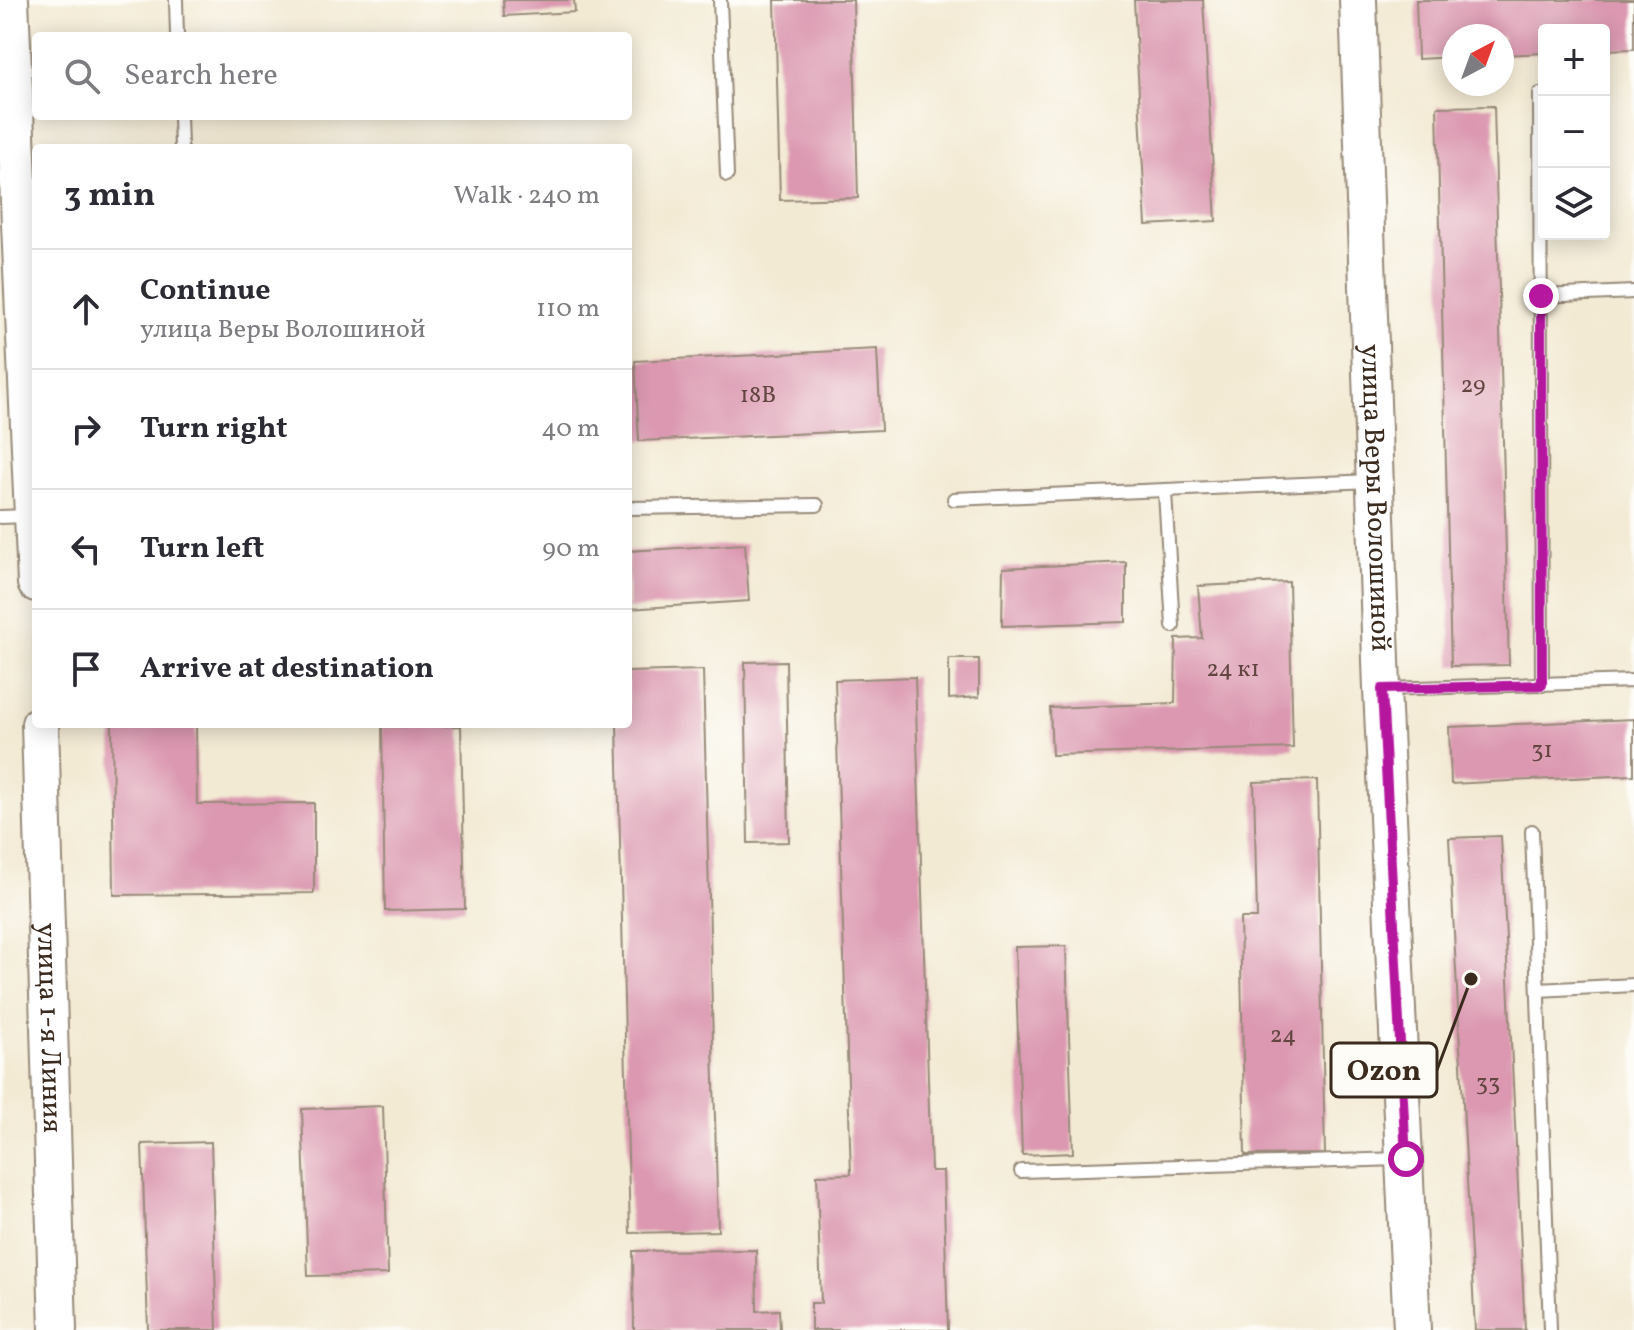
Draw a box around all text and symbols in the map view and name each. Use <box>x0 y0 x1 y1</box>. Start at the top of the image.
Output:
north arrow <box>1442 24 1514 96</box>
map controls <box>1538 24 1610 240</box>
button: + <box>1538 24 1610 96</box>
search box <box>32 32 632 120</box>
icon: search <box>60 54 104 98</box>
text: Search here <box>124 55 278 97</box>
button: − <box>1538 96 1610 168</box>
button: layers <box>1538 168 1610 240</box>
text: 3 min <box>64 173 155 220</box>
text: Walk · 240 m <box>453 178 600 214</box>
text: Continue <box>140 270 271 312</box>
route end <box>1523 278 1559 314</box>
icon: ahead <box>64 287 108 331</box>
text: 110 m <box>536 291 600 327</box>
text: улица Веры Волошиной <box>140 312 426 348</box>
street label: улица Веры Волошиной <box>1350 343 1400 652</box>
house number: 29 <box>1460 369 1486 403</box>
house number: 18В <box>740 379 776 413</box>
icon: right <box>64 407 108 451</box>
text: Turn right <box>140 408 288 450</box>
text: 40 m <box>541 411 600 447</box>
icon: left <box>64 527 108 571</box>
text: Turn left <box>140 528 264 570</box>
text: 90 m <box>542 531 600 567</box>
icon: arrive <box>64 647 108 691</box>
text: Arrive at destination <box>140 648 434 690</box>
house number: 24 к1 <box>1206 653 1260 687</box>
house number: 31 <box>1531 734 1553 768</box>
street label: улица 1-я Линия <box>26 922 72 1134</box>
house number: 24 <box>1270 1019 1296 1053</box>
callout: Ozon <box>1331 1043 1437 1097</box>
text: Ozon <box>1347 1051 1421 1093</box>
house number: 33 <box>1476 1067 1500 1101</box>
route start <box>1388 1141 1424 1177</box>

